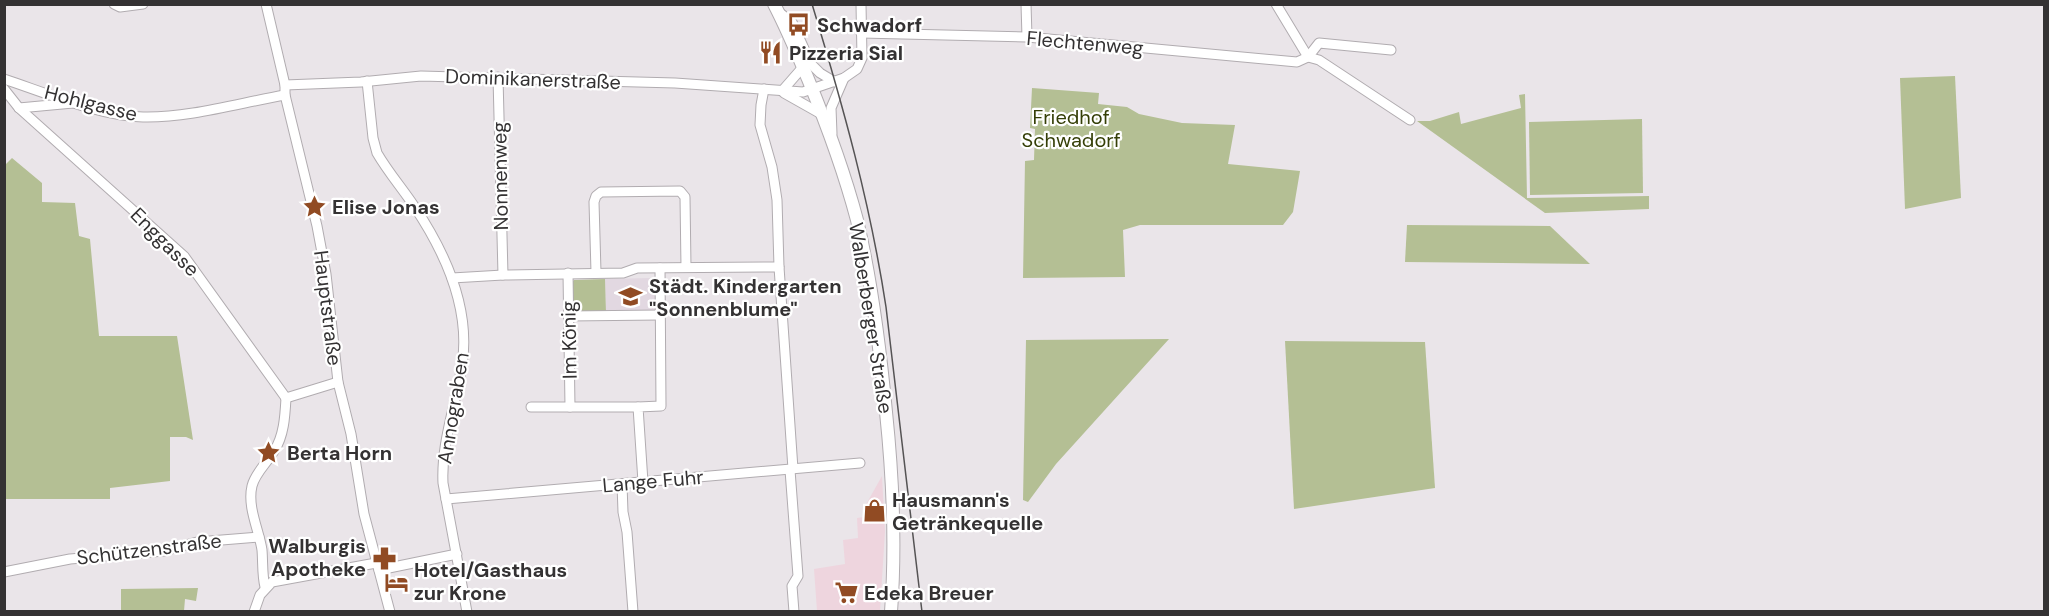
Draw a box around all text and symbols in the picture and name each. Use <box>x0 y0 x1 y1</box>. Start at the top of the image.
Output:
bus stop icon: Schwadorf <box>786 12 812 38</box>
place label: Schwadorf <box>817 12 922 38</box>
street label: Flechtenweg <box>1025 25 1145 61</box>
restaurant icon: Pizzeria Sial <box>758 40 784 66</box>
place label: Pizzeria Sial <box>789 40 903 66</box>
street label: Dominikanerstraße <box>445 63 621 95</box>
street label: Hohlgasse <box>42 79 140 127</box>
park label: Friedhof Schwadorf <box>1022 104 1121 153</box>
street label: Nonnenweg <box>486 121 514 231</box>
place icon: Elise Jonas <box>301 194 327 220</box>
place label: Elise Jonas <box>332 194 440 220</box>
street label: Enggasse <box>125 202 205 282</box>
street label: Walberberger Straße <box>843 221 899 415</box>
street label: Hauptstraße <box>308 249 348 367</box>
place label: Städt. Kindergarten "Sonnenblume" <box>649 273 842 322</box>
school or university icon: Städt. Kindergarten "Sonnenblume" <box>618 284 644 310</box>
street label: Im König <box>555 301 583 379</box>
street label: Annograben <box>431 350 475 466</box>
place icon: Berta Horn <box>256 440 282 466</box>
place label: Berta Horn <box>287 440 392 466</box>
street label: Lange Fuhr <box>601 464 705 498</box>
place label: Hausmann's Getränkequelle <box>892 487 1043 536</box>
shop icon: Hausmann's Getränkequelle <box>861 498 887 524</box>
street label: Schützenstraße <box>75 527 223 571</box>
place label: Walburgis Apotheke <box>268 533 366 582</box>
pharmacy icon: Walburgis Apotheke <box>371 545 397 571</box>
place label: Hotel/Gasthaus zur Krone <box>414 557 567 606</box>
hotel icon: Hotel/Gasthaus zur Krone <box>383 569 409 595</box>
supermarket icon: Edeka Breuer <box>833 580 859 606</box>
place label: Edeka Breuer <box>864 580 994 606</box>

